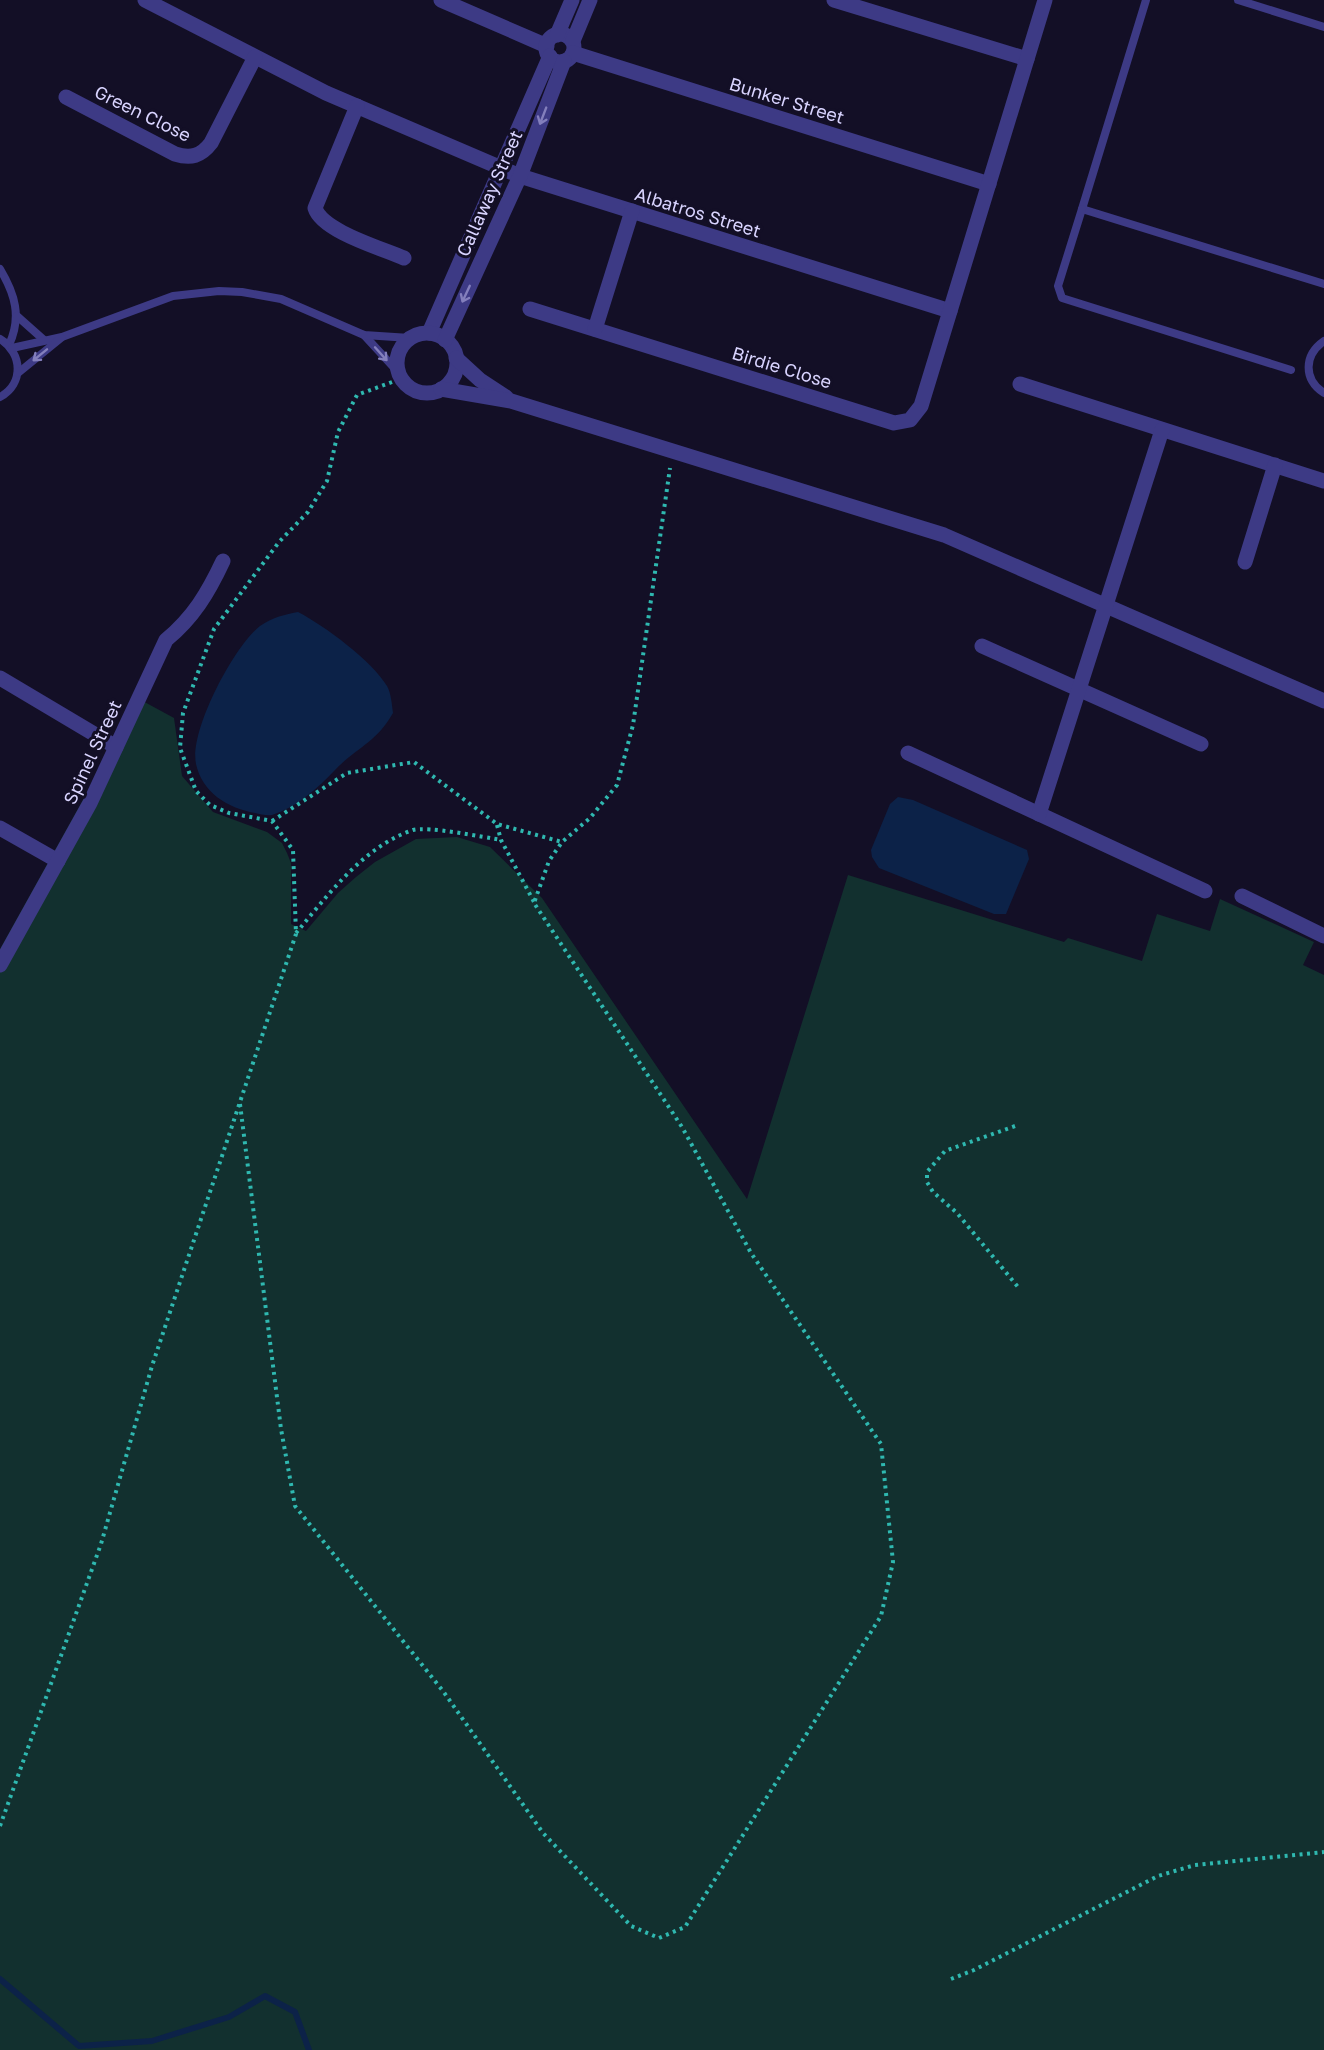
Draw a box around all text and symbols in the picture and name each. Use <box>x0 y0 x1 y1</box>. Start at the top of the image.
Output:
street label: Bunker Street <box>727 72 847 128</box>
street label: Green Close <box>91 80 195 146</box>
one-way arrow <box>537 106 548 125</box>
street label: Callaway Street <box>451 126 527 260</box>
street label: Albatros Street <box>632 182 764 242</box>
one-way arrow <box>459 285 471 303</box>
street label: Birdie Close <box>729 341 835 393</box>
one-way arrow <box>374 346 388 361</box>
one-way arrow <box>33 348 48 362</box>
street label: Spinel Street <box>58 696 126 808</box>

